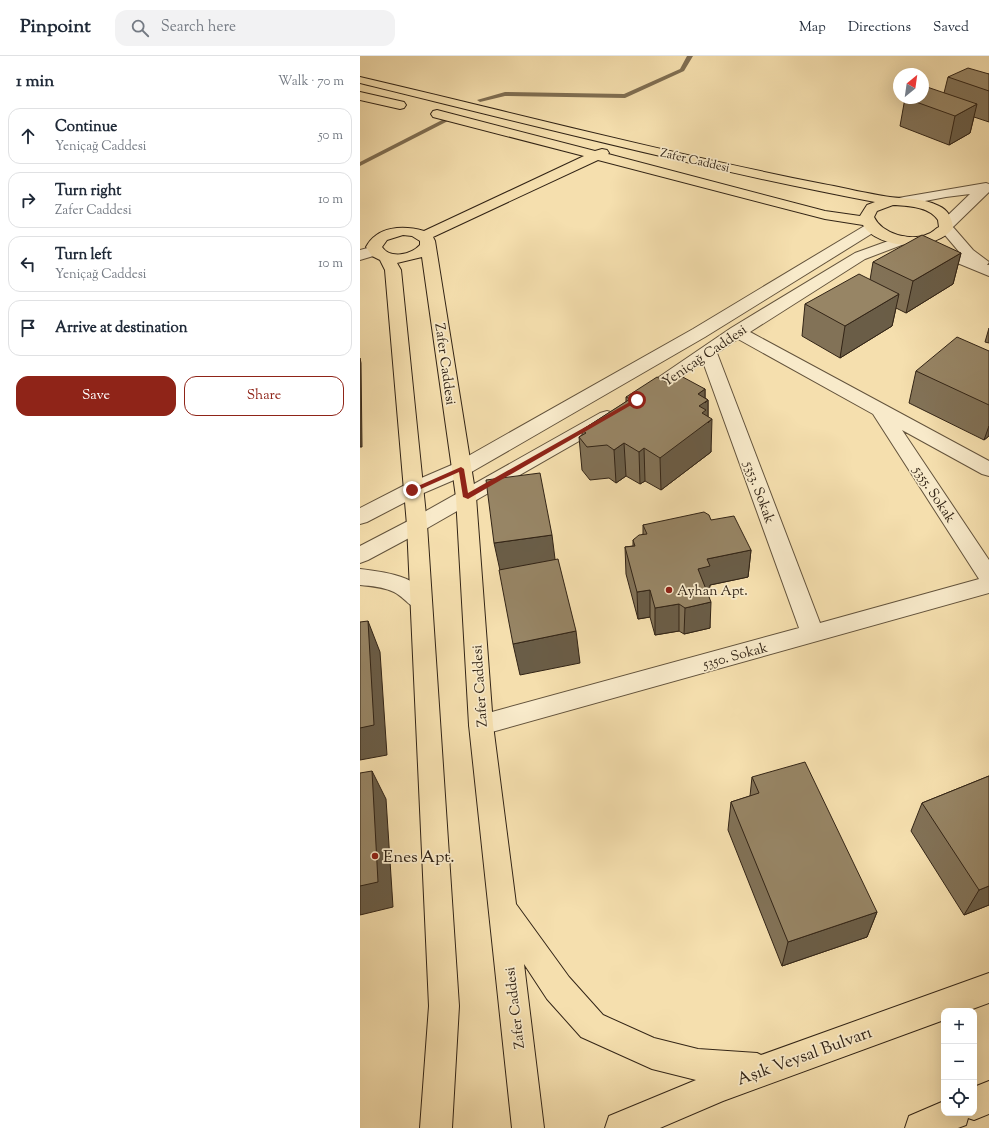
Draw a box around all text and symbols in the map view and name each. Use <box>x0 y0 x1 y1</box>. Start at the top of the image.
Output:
search box <box>115 10 395 46</box>
text: Pinpoint <box>20 14 91 41</box>
icon: search <box>129 17 151 39</box>
text: Search here <box>161 17 236 38</box>
text: Map <box>799 18 826 38</box>
text: Directions <box>848 18 911 38</box>
text: Saved <box>933 18 969 38</box>
north arrow <box>893 68 929 104</box>
text: 1 min <box>16 70 54 94</box>
text: Walk · 70 m <box>278 73 344 91</box>
text: Continue <box>55 117 117 138</box>
icon: ahead <box>17 125 39 147</box>
text: 50 m <box>318 127 343 145</box>
text: Yeniçağ Caddesi <box>55 138 147 156</box>
street label: Zafer Caddesi <box>658 144 732 178</box>
text: Turn right <box>55 181 121 202</box>
icon: right <box>17 189 39 211</box>
text: 10 m <box>318 191 343 209</box>
text: Zafer Caddesi <box>55 202 132 220</box>
text: Turn left <box>55 245 112 266</box>
icon: left <box>17 253 39 275</box>
text: 10 m <box>318 255 343 273</box>
text: Yeniçağ Caddesi <box>55 266 147 284</box>
icon: arrive <box>17 317 39 339</box>
text: Arrive at destination <box>55 318 188 339</box>
street label: Yeniçağ Caddesi <box>659 321 752 393</box>
street label: Zafer Caddesi <box>428 322 460 407</box>
button: Save <box>16 376 176 416</box>
button: Share <box>184 376 344 416</box>
route start <box>628 391 646 409</box>
street label: 5353. Sokak <box>737 458 779 527</box>
street label: 5355. Sokak <box>907 462 959 528</box>
route end <box>403 481 421 499</box>
place label: Ayhan Apt. <box>677 582 748 602</box>
marker: Ayhan Apt. <box>664 585 674 595</box>
street label: 5350. Sokak <box>700 639 771 675</box>
street label: Zafer Caddesi <box>468 644 494 728</box>
place label: Enes Apt. <box>383 846 454 870</box>
marker: Enes Apt. <box>370 851 380 861</box>
street label: Zafer Caddesi <box>501 966 531 1050</box>
map controls <box>941 1008 977 1116</box>
button: + <box>941 1008 977 1044</box>
street label: Aşık Veysal Bulvarı <box>734 1021 876 1092</box>
button: − <box>941 1044 977 1080</box>
button: locate <box>941 1080 977 1116</box>

